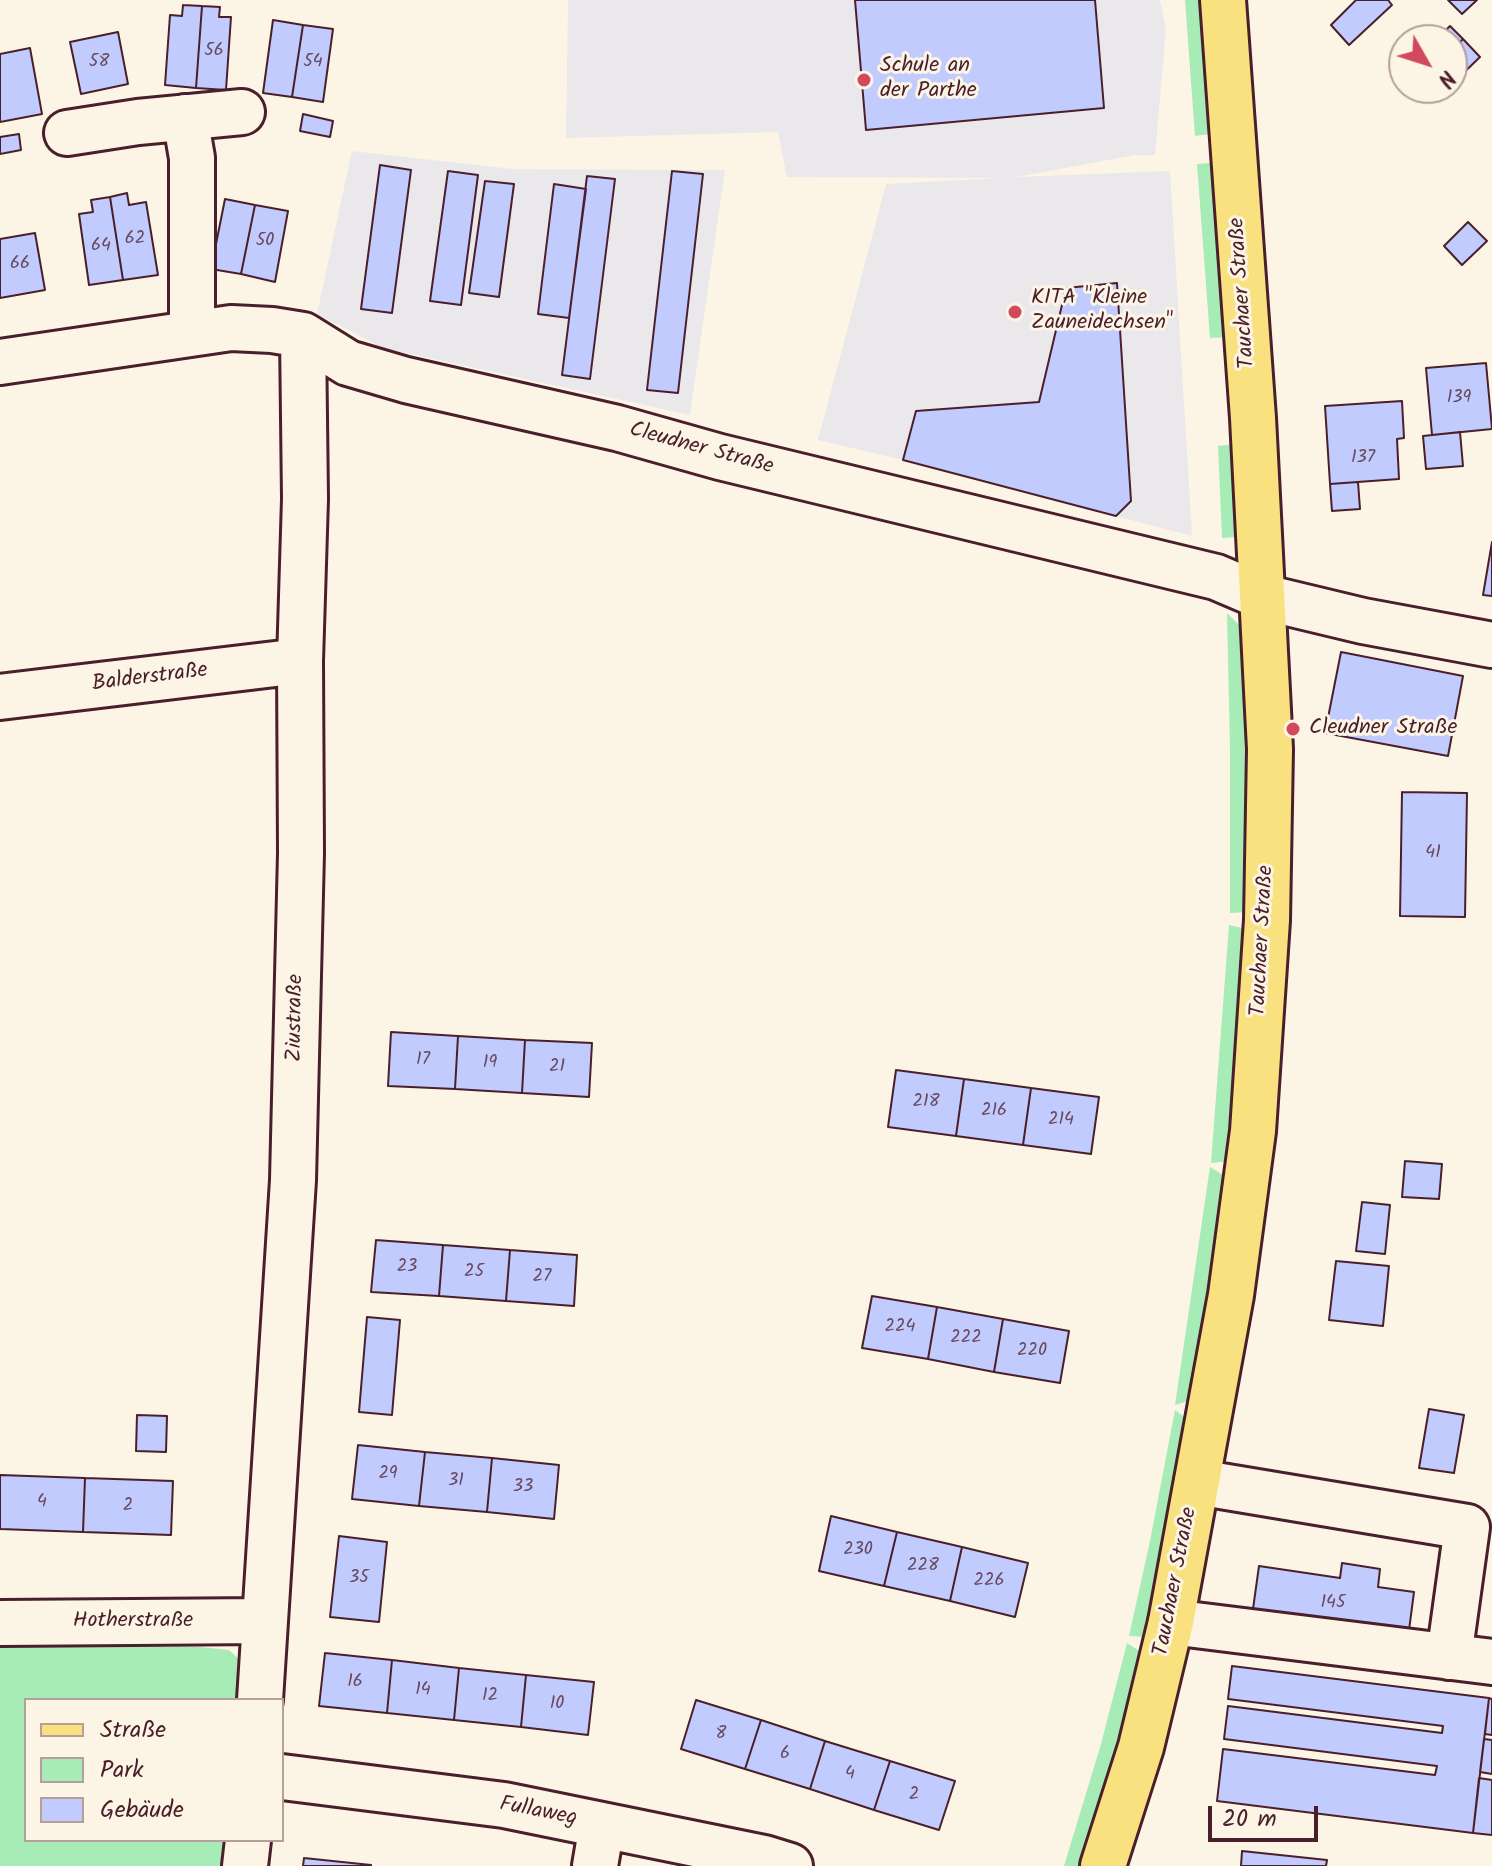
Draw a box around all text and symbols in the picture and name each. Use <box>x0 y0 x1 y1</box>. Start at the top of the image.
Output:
north arrow <box>1388 24 1468 104</box>
house number: 56 <box>204 41 224 63</box>
house number: 58 <box>89 52 109 74</box>
house number: 54 <box>303 52 323 74</box>
place label: Schule an der Parthe <box>880 54 977 106</box>
text: N <box>1428 62 1463 95</box>
marker: Schule an der Parthe <box>855 71 873 89</box>
street label: Tauchaer Straße <box>1226 217 1262 369</box>
house number: 62 <box>125 229 145 251</box>
house number: 50 <box>256 231 274 253</box>
house number: 64 <box>91 236 111 258</box>
house number: 66 <box>10 254 30 276</box>
place label: KITA "Kleine Zauneidechsen" <box>1031 286 1173 338</box>
marker: KITA "Kleine Zauneidechsen" <box>1006 303 1024 321</box>
house number: 139 <box>1447 388 1471 410</box>
street label: Cleudner Straße <box>626 418 776 482</box>
house number: 137 <box>1351 448 1375 470</box>
street label: Balderstraße <box>91 659 209 699</box>
place label: Cleudner Straße <box>1309 716 1457 742</box>
marker: Cleudner Straße <box>1284 720 1302 738</box>
house number: 41 <box>1425 843 1441 865</box>
street label: Tauchaer Straße <box>1247 865 1281 1017</box>
street label: Ziustraße <box>283 974 311 1062</box>
house number: 17 <box>416 1050 430 1072</box>
house number: 19 <box>483 1053 497 1075</box>
house number: 21 <box>549 1057 565 1079</box>
house number: 218 <box>913 1092 939 1114</box>
house number: 216 <box>981 1101 1007 1123</box>
house number: 214 <box>1048 1110 1074 1132</box>
house number: 23 <box>397 1257 417 1279</box>
house number: 25 <box>464 1262 484 1284</box>
house number: 27 <box>533 1267 551 1289</box>
house number: 224 <box>885 1317 915 1339</box>
house number: 222 <box>950 1328 982 1350</box>
house number: 220 <box>1017 1341 1047 1363</box>
house number: 29 <box>378 1464 398 1486</box>
house number: 31 <box>448 1471 464 1493</box>
house number: 33 <box>513 1477 533 1499</box>
house number: 4 <box>37 1492 47 1514</box>
house number: 2 <box>123 1496 133 1518</box>
street label: Tauchaer Straße <box>1150 1505 1204 1659</box>
house number: 230 <box>843 1540 873 1562</box>
house number: 228 <box>907 1556 939 1578</box>
house number: 35 <box>349 1568 369 1590</box>
house number: 226 <box>974 1571 1004 1593</box>
house number: 145 <box>1320 1593 1346 1615</box>
street label: Hotherstraße <box>73 1609 193 1635</box>
house number: 16 <box>347 1672 363 1694</box>
house number: 14 <box>415 1680 431 1702</box>
house number: 12 <box>482 1686 498 1708</box>
house number: 10 <box>550 1694 564 1716</box>
legend <box>24 1698 284 1842</box>
text: Straße <box>100 1711 166 1750</box>
house number: 8 <box>716 1724 726 1746</box>
house number: 6 <box>780 1744 790 1766</box>
text: Park <box>100 1751 144 1790</box>
house number: 4 <box>845 1764 855 1786</box>
house number: 2 <box>909 1785 919 1807</box>
scale bar <box>1212 1790 1322 1840</box>
text: Gebäude <box>100 1791 184 1830</box>
street label: Fullaweg <box>497 1793 579 1833</box>
text: 20 m <box>1222 1800 1277 1839</box>

